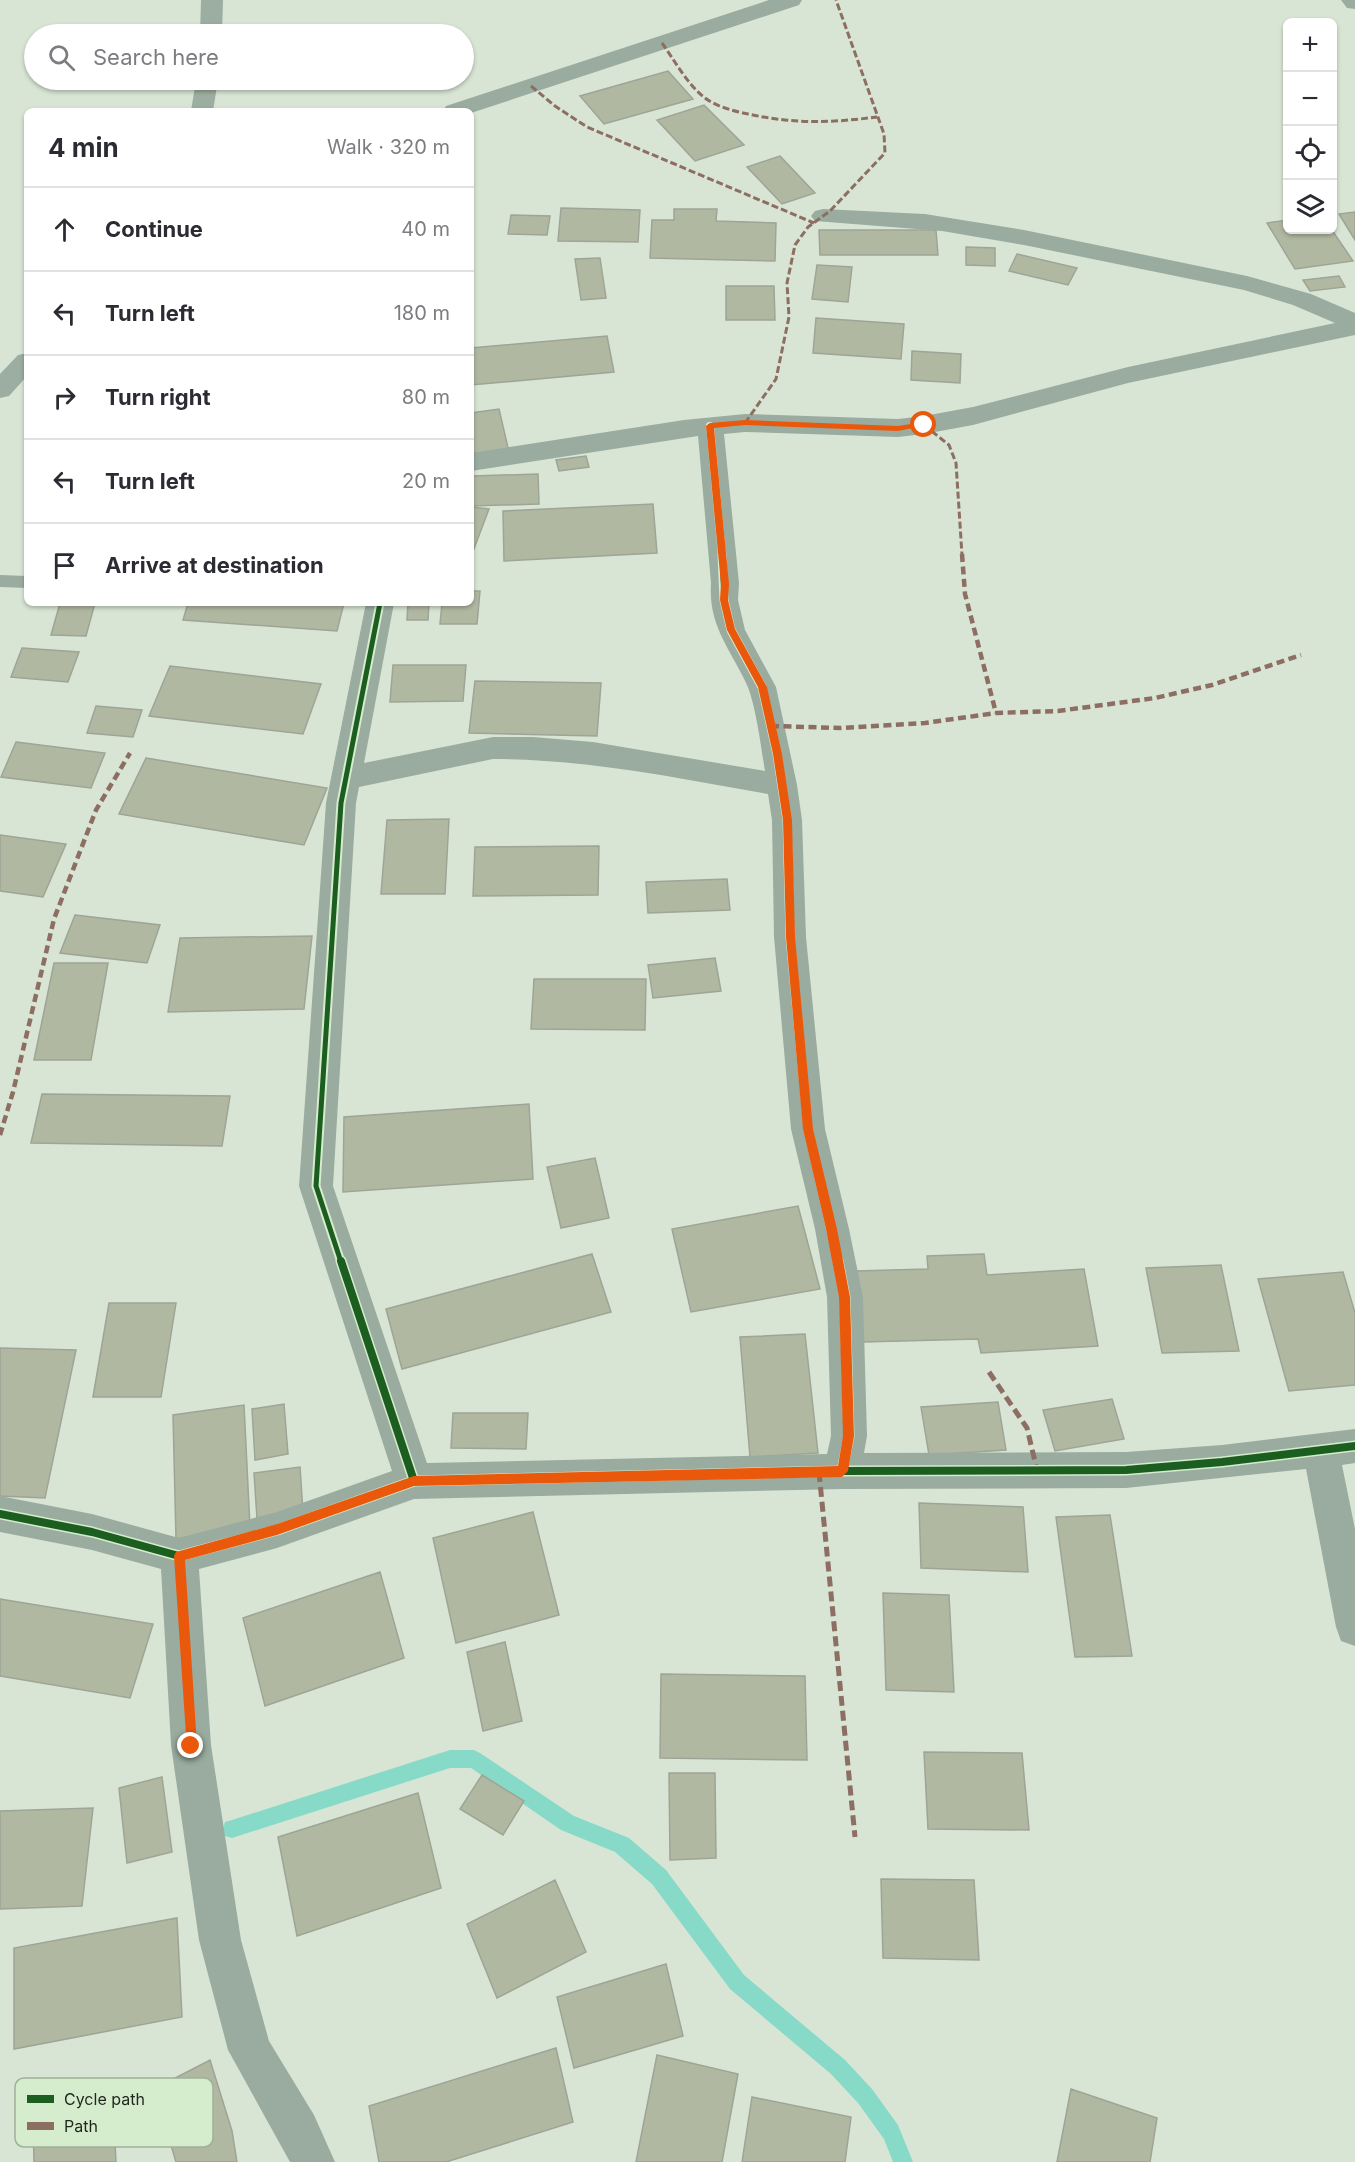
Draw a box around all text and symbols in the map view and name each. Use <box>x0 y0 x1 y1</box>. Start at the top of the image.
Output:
map controls <box>1283 18 1337 234</box>
button: + <box>1283 18 1337 72</box>
search box <box>24 24 474 90</box>
icon: search <box>45 41 78 74</box>
text: Search here <box>93 44 219 70</box>
button: − <box>1283 72 1337 126</box>
button: locate <box>1283 126 1337 180</box>
text: 4 min <box>48 132 119 163</box>
text: Walk · 320 m <box>327 135 450 159</box>
button: layers <box>1283 180 1337 234</box>
icon: ahead <box>48 213 81 246</box>
text: Continue <box>105 216 203 242</box>
text: 40 m <box>401 217 450 241</box>
icon: left <box>48 297 81 330</box>
text: Turn left <box>105 300 195 326</box>
text: 180 m <box>394 301 450 325</box>
icon: right <box>48 381 81 414</box>
text: Turn right <box>105 384 211 410</box>
text: 80 m <box>402 385 450 409</box>
route start <box>910 411 936 437</box>
icon: left <box>48 465 81 498</box>
text: Turn left <box>105 468 195 494</box>
text: 20 m <box>402 469 450 493</box>
icon: arrive <box>48 549 81 582</box>
text: Arrive at destination <box>105 552 324 578</box>
route end <box>177 1732 203 1758</box>
legend <box>15 2078 213 2147</box>
text: Cycle path <box>64 2089 145 2109</box>
text: Path <box>64 2116 98 2136</box>

